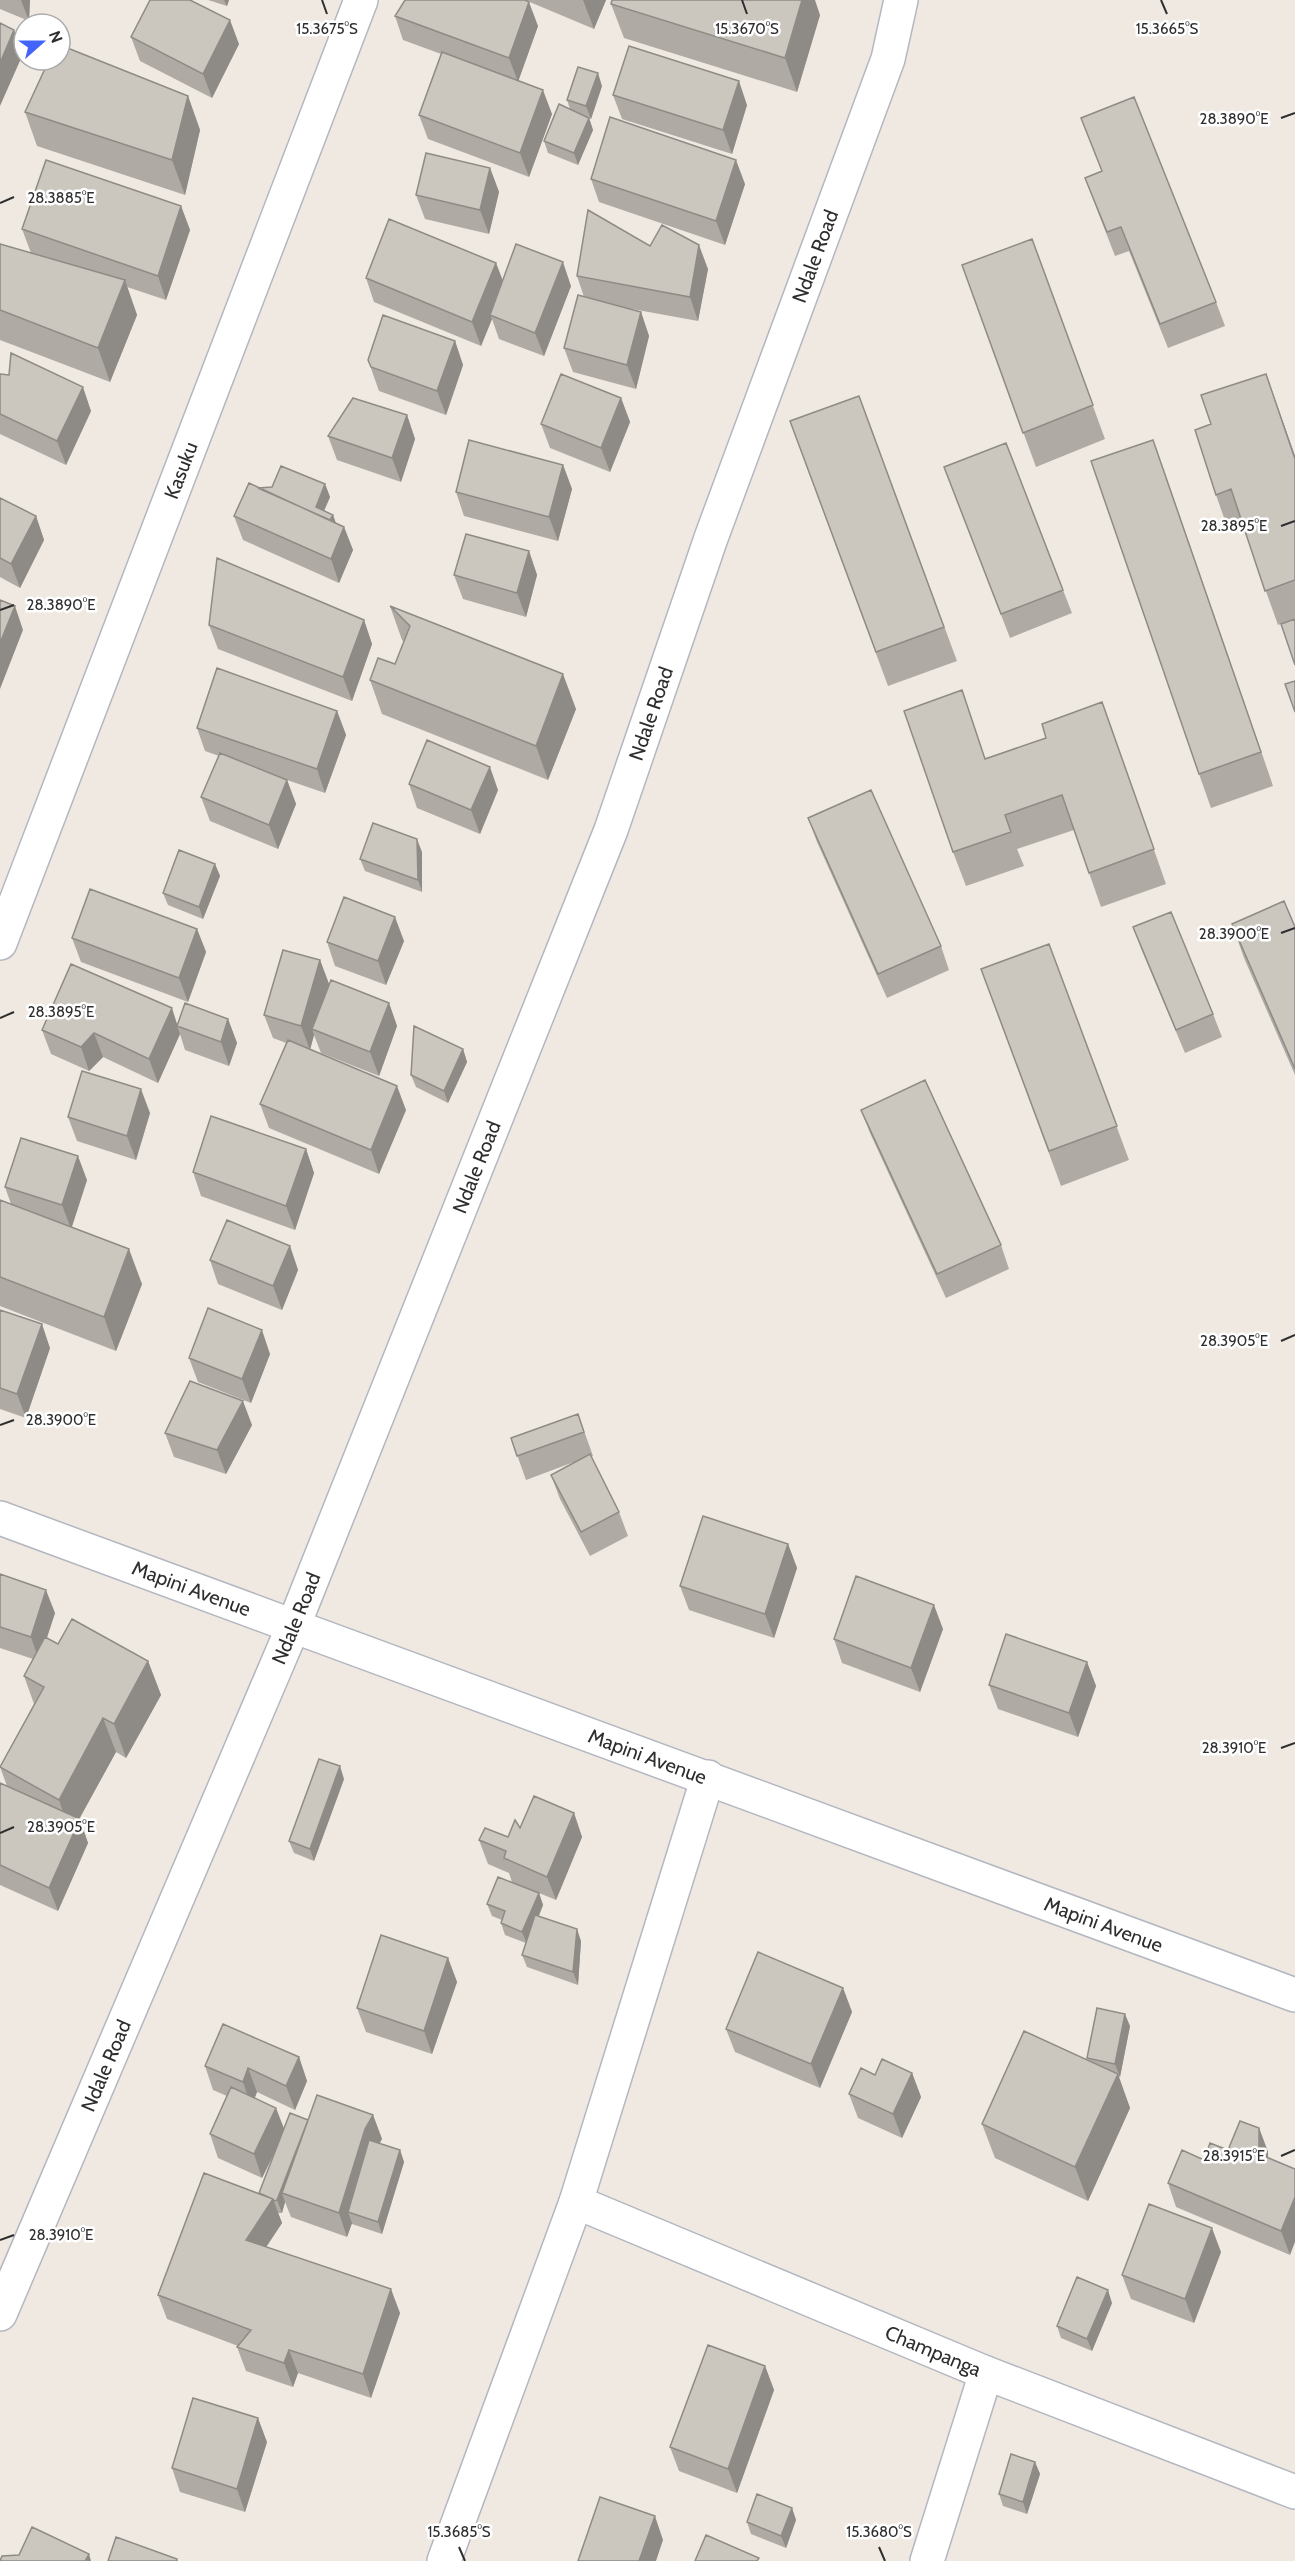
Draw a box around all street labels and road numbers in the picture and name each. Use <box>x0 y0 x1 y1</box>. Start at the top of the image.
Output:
street label: Ndale Road <box>787 206 843 306</box>
street label: Kasuku <box>159 439 203 502</box>
street label: Ndale Road <box>624 664 678 764</box>
street label: Ndale Road <box>447 1117 506 1217</box>
street label: Mapini Avenue <box>129 1556 254 1621</box>
street label: Ndale Road <box>266 1569 326 1668</box>
street label: Mapini Avenue <box>585 1724 710 1789</box>
street label: Mapini Avenue <box>1041 1892 1166 1957</box>
street label: Ndale Road <box>76 2016 136 2115</box>
street label: Champanga <box>882 2320 985 2382</box>

